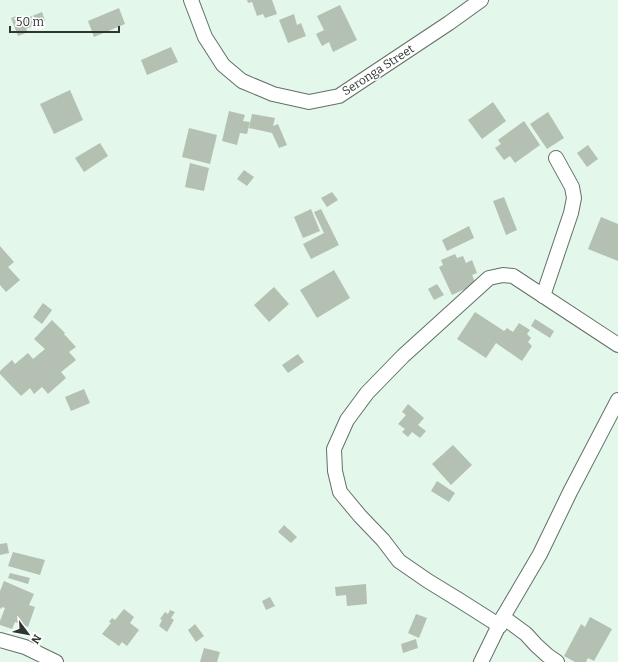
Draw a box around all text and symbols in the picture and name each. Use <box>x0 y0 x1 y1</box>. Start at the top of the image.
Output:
scale bar <box>10 8 119 34</box>
text: 50 m <box>16 15 45 29</box>
street label: Seronga Street <box>340 41 417 98</box>
north arrow <box>8 614 48 654</box>
text: N <box>28 632 44 647</box>

